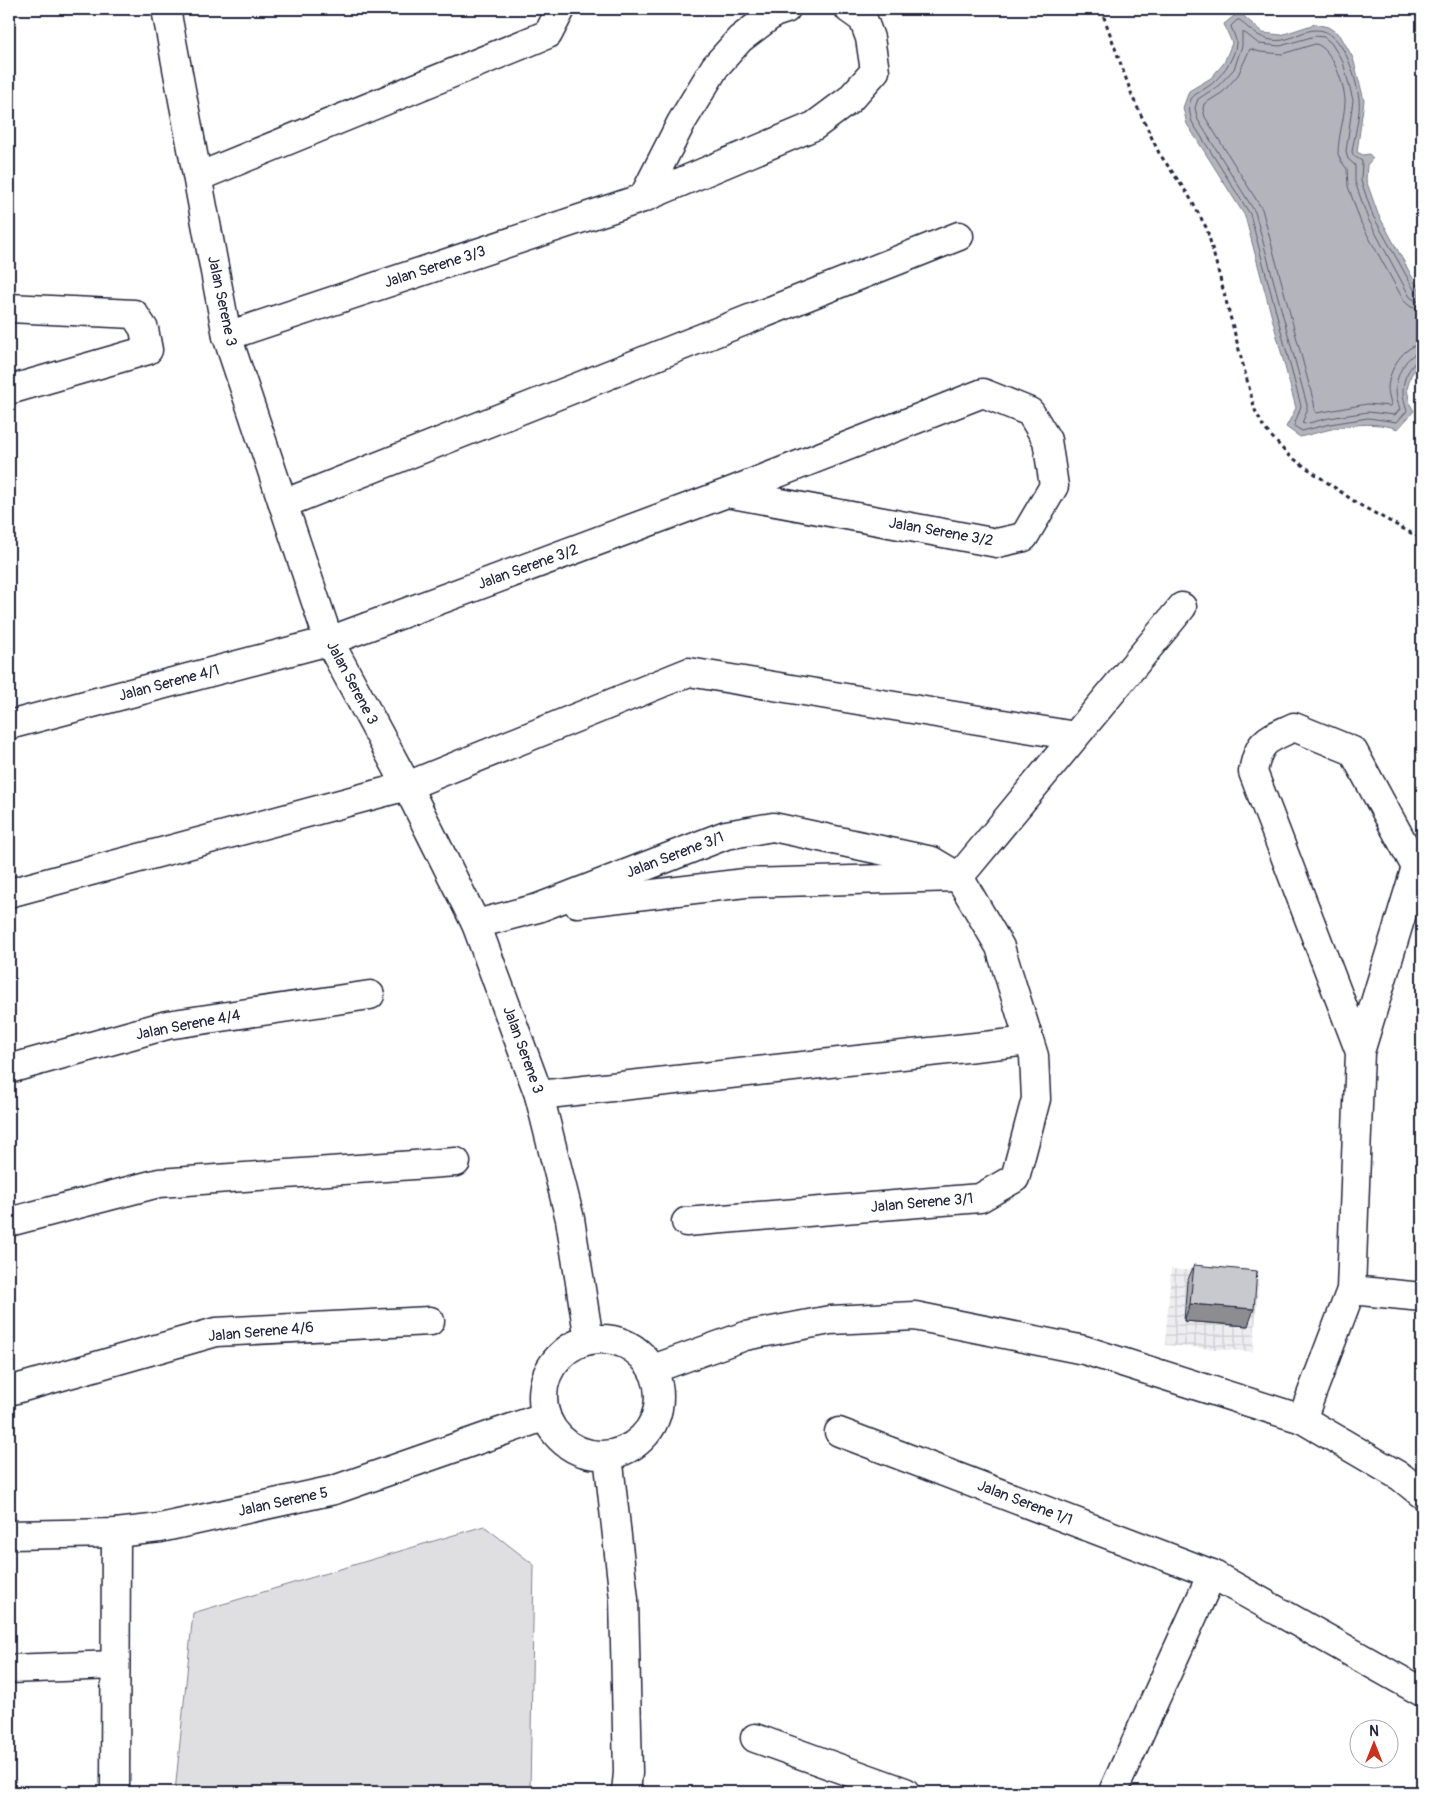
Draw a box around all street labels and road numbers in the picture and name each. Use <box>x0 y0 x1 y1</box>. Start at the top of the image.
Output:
street label: Jalan Serene 3/3 <box>382 242 488 292</box>
street label: Jalan Serene 3 <box>203 254 241 348</box>
street label: Jalan Serene 3/2 <box>887 513 995 551</box>
street label: Jalan Serene 3/2 <box>475 540 581 594</box>
street label: Jalan Serene 3 <box>322 638 382 728</box>
street label: Jalan Serene 4/1 <box>117 660 221 706</box>
street label: Jalan Serene 3/1 <box>623 828 727 882</box>
street label: Jalan Serene 3 <box>498 1004 548 1096</box>
street label: Jalan Serene 4/4 <box>134 1005 242 1044</box>
street label: Jalan Serene 3/1 <box>870 1189 974 1217</box>
street label: Jalan Serene 4/6 <box>207 1318 315 1346</box>
street label: Jalan Serene 1/1 <box>975 1476 1075 1530</box>
street label: Jalan Serene 5 <box>236 1483 330 1521</box>

